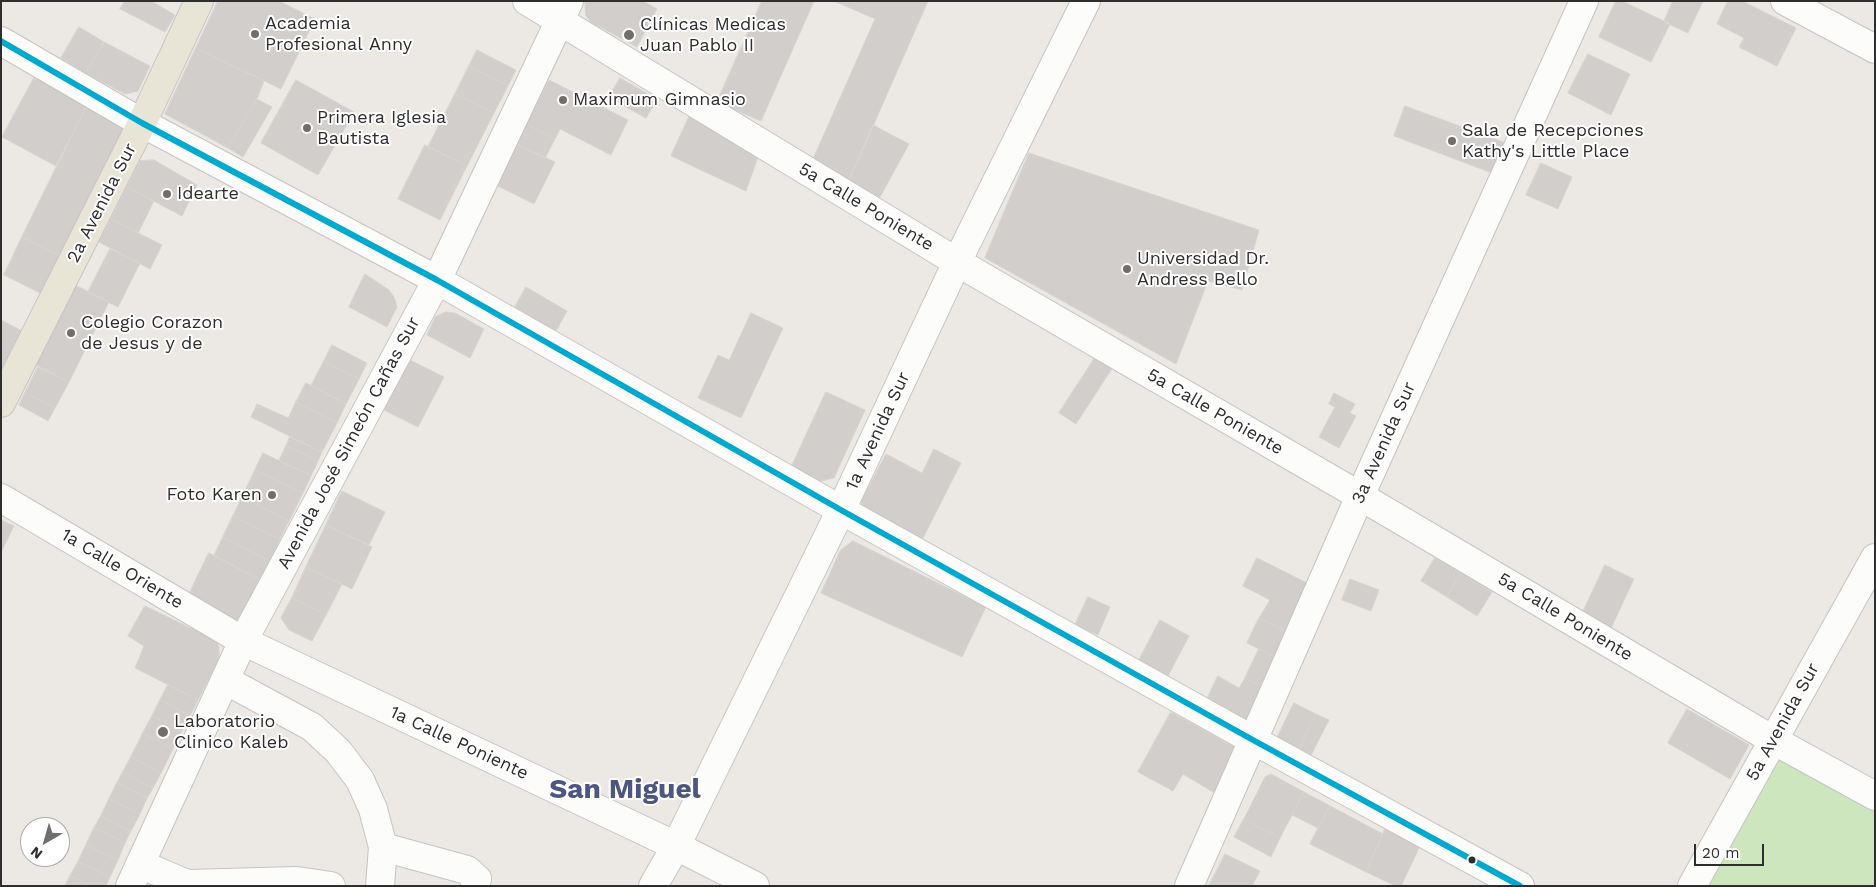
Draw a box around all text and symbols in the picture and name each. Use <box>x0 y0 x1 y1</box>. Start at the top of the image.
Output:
place label: Academia Profesional Anny <box>265 13 412 56</box>
place label: Clínicas Medicas Juan Pablo II <box>640 14 786 56</box>
marker: Academia Profesional Anny <box>249 28 261 40</box>
marker: Clínicas Medicas Juan Pablo II <box>622 28 636 42</box>
place label: Maximum Gimnasio <box>573 89 746 111</box>
marker: Maximum Gimnasio <box>557 94 569 106</box>
place label: Primera Iglesia Bautista <box>317 107 446 150</box>
place label: Sala de Recepciones Kathy's Little Place <box>1462 120 1644 162</box>
marker: Primera Iglesia Bautista <box>301 122 313 134</box>
marker: Sala de Recepciones Kathy's Little Place <box>1446 135 1458 147</box>
street label: 2a Avenida Sur <box>63 140 141 266</box>
street label: 5a Calle Poniente <box>795 158 937 256</box>
place label: Idearte <box>177 183 239 205</box>
marker: Idearte <box>161 188 173 200</box>
place label: Universidad Dr. Andress Bello <box>1137 248 1269 290</box>
marker: Universidad Dr. Andress Bello <box>1121 263 1133 275</box>
place label: Colegio Corazon de Jesus y de <box>81 312 223 354</box>
street label: Avenida José Simeón Cañas Sur <box>273 313 425 573</box>
marker: Colegio Corazon de Jesus y de <box>65 327 77 339</box>
street label: 5a Calle Poniente <box>1143 364 1287 460</box>
street label: 1a Avenida Sur <box>841 369 915 493</box>
street label: 3a Avenida Sur <box>1347 379 1421 507</box>
place label: Foto Karen <box>167 484 262 506</box>
marker: Foto Karen <box>266 489 278 501</box>
street label: 1a Calle Oriente <box>57 524 187 614</box>
street label: 5a Calle Poniente <box>1494 568 1636 666</box>
street label: 5a Avenida Sur <box>1742 659 1824 785</box>
street label: 1a Calle Poniente <box>386 701 532 785</box>
place label: Laboratorio Clinico Kaleb <box>174 711 289 754</box>
marker: Laboratorio Clinico Kaleb <box>156 725 170 739</box>
district label: San Miguel <box>549 773 701 807</box>
north arrow <box>20 817 70 867</box>
scale bar <box>1696 834 1766 866</box>
text: N <box>27 844 45 863</box>
text: 20 m <box>1702 844 1740 862</box>
unlabelled marker <box>1467 855 1477 865</box>

